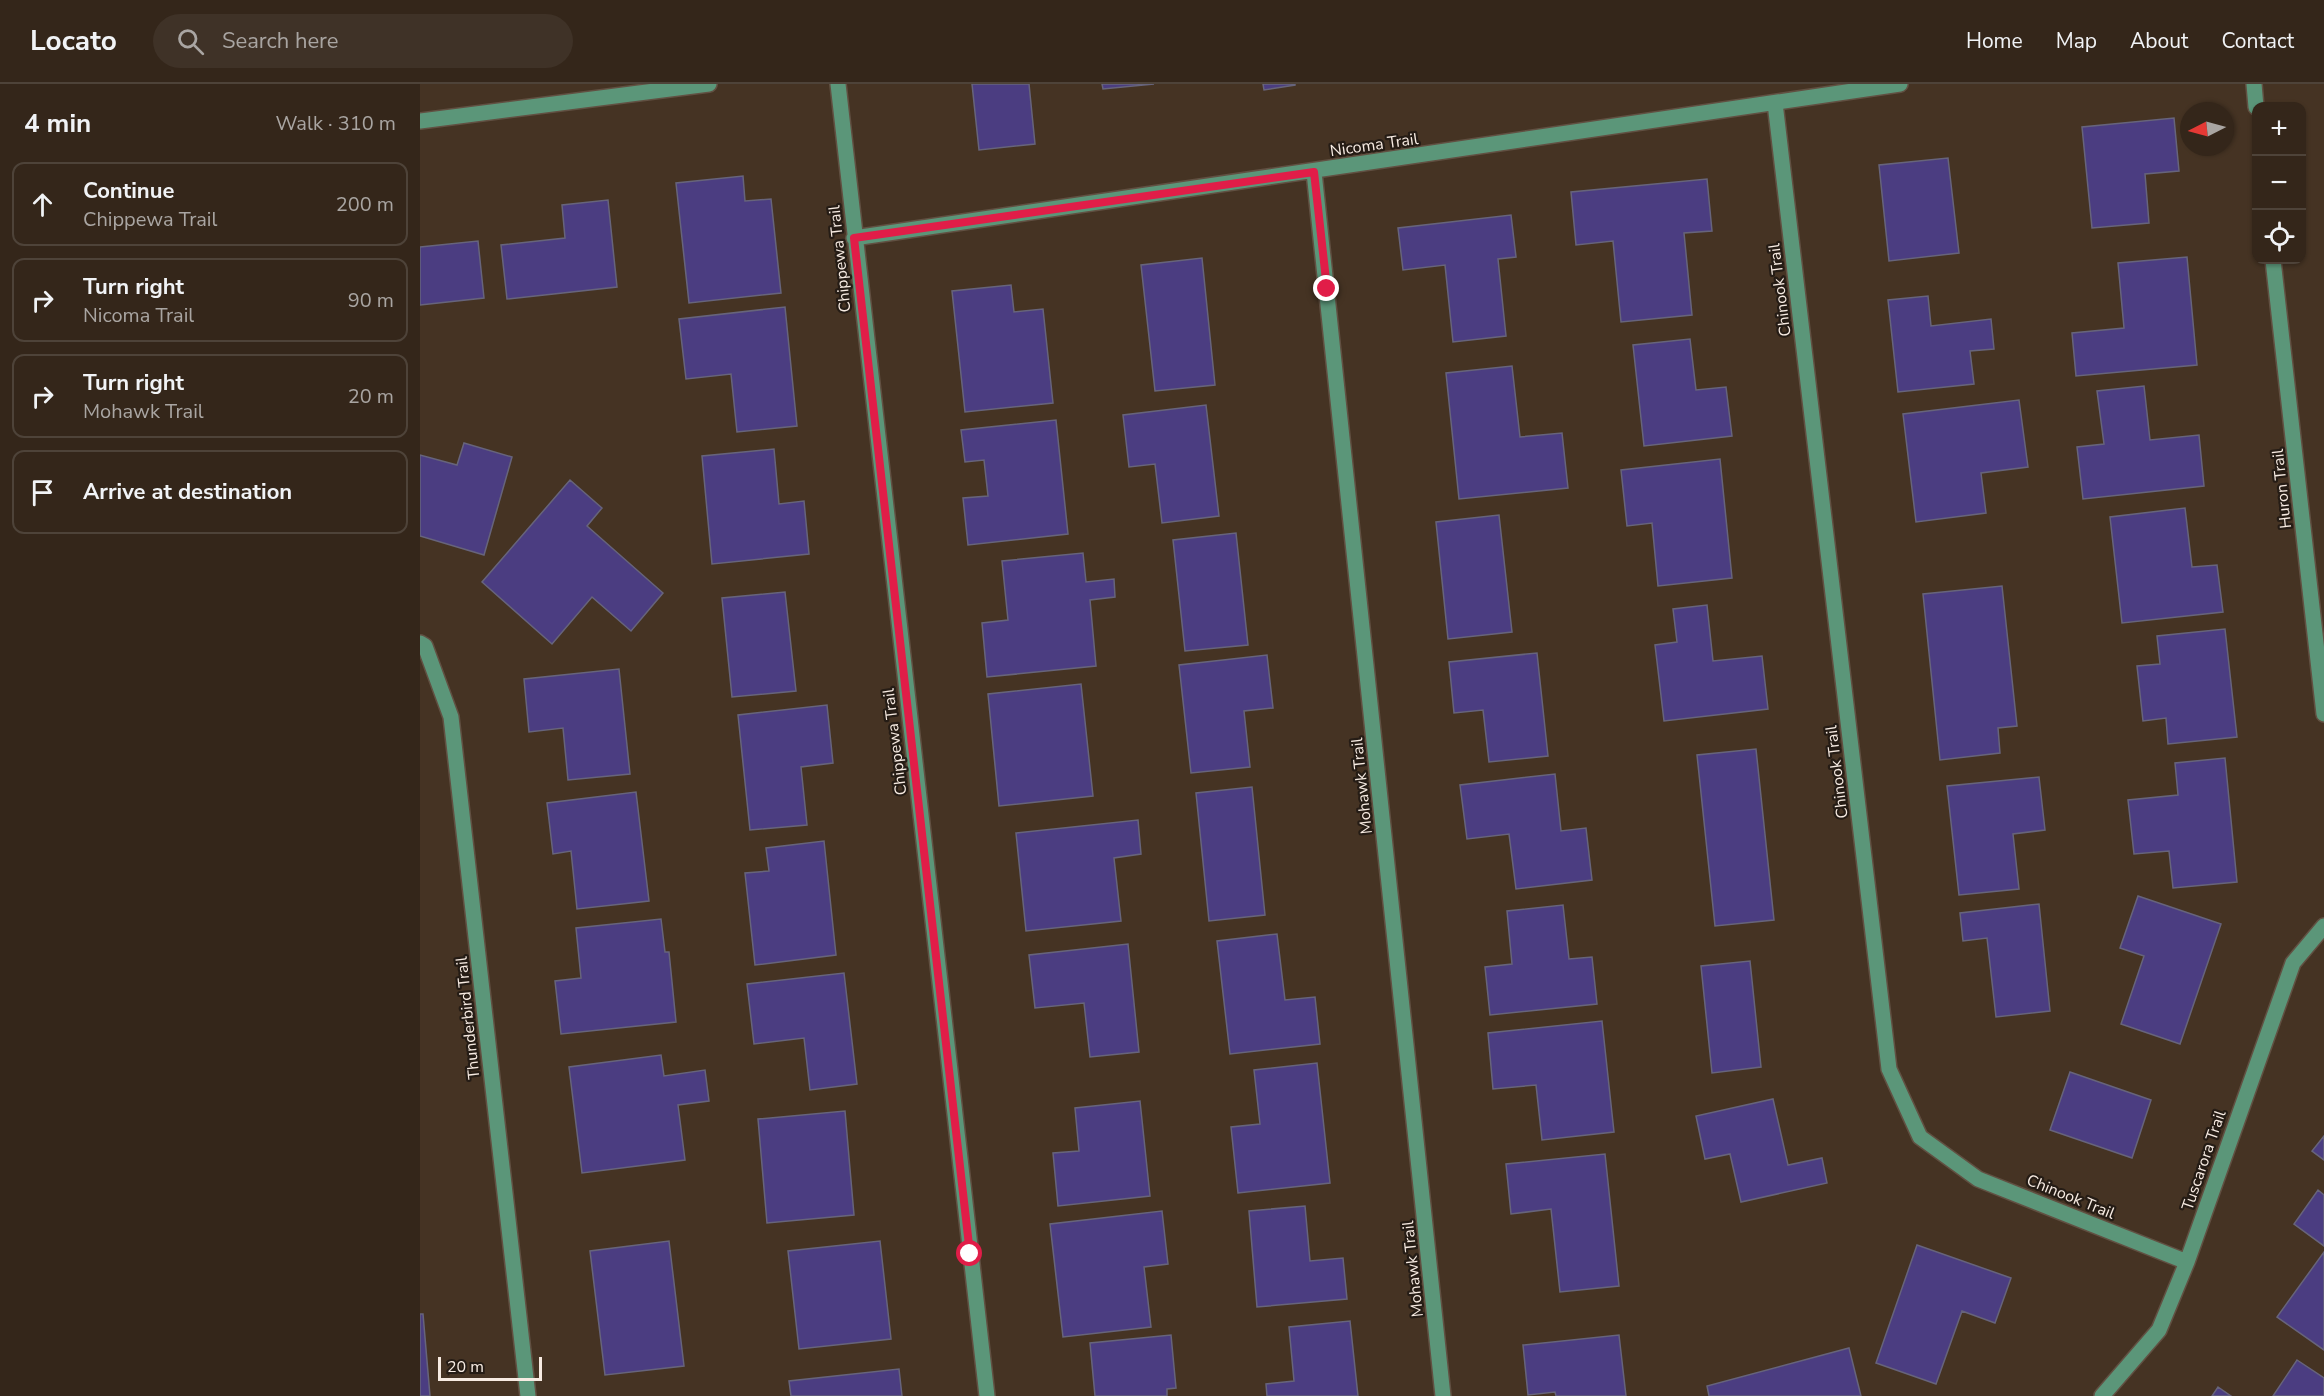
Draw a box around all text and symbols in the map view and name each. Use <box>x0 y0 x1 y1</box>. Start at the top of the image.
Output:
search box <box>153 14 573 68</box>
text: Locato <box>30 22 117 60</box>
icon: search <box>174 25 207 58</box>
text: Search here <box>222 26 339 56</box>
text: Home <box>1966 27 2023 55</box>
text: Map <box>2056 27 2097 55</box>
text: About <box>2130 27 2188 55</box>
text: Contact <box>2221 27 2294 55</box>
north arrow <box>2180 102 2234 156</box>
map controls <box>2252 102 2306 264</box>
button: + <box>2252 102 2306 156</box>
text: 4 min <box>24 106 91 141</box>
text: Walk · 310 m <box>276 110 396 137</box>
street label: Nicoma Trail <box>1329 128 1420 162</box>
button: − <box>2252 156 2306 210</box>
text: Continue <box>83 176 174 206</box>
icon: ahead <box>26 188 59 221</box>
text: 200 m <box>336 191 394 218</box>
street label: Chippewa Trail <box>823 204 857 314</box>
text: Chippewa Trail <box>83 206 217 233</box>
button: locate <box>2252 210 2306 264</box>
street label: Chinook Trail <box>1763 242 1797 338</box>
text: Turn right <box>83 272 184 302</box>
route end <box>1313 275 1339 301</box>
icon: right <box>26 284 59 317</box>
text: 90 m <box>348 287 394 314</box>
text: Nicoma Trail <box>83 302 194 329</box>
text: Turn right <box>83 368 184 398</box>
icon: right <box>26 380 59 413</box>
text: 20 m <box>348 383 394 410</box>
text: Mohawk Trail <box>83 398 204 425</box>
street label: Huron Trail <box>2267 448 2297 530</box>
icon: arrive <box>26 476 59 509</box>
text: Arrive at destination <box>83 477 292 507</box>
street label: Chippewa Trail <box>877 687 912 797</box>
street label: Chinook Trail <box>1820 724 1854 820</box>
street label: Mohawk Trail <box>1346 736 1378 835</box>
street label: Thunderbird Trail <box>451 955 485 1080</box>
street label: Tuscarora Trail <box>2176 1107 2231 1213</box>
street label: Chinook Trail <box>2023 1169 2118 1225</box>
street label: Mohawk Trail <box>1397 1219 1429 1318</box>
route start <box>956 1240 982 1266</box>
scale bar <box>438 1354 542 1382</box>
text: 20 m <box>447 1356 484 1378</box>

